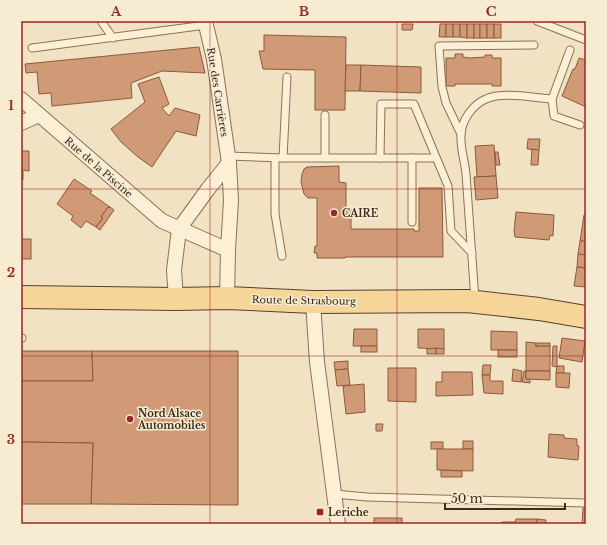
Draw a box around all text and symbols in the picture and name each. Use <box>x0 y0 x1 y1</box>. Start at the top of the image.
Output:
text: A <box>110 3 122 20</box>
text: B <box>299 3 309 20</box>
text: C <box>486 3 497 20</box>
street label: Rue des Carrières <box>204 46 231 138</box>
text: 1 <box>8 97 14 114</box>
street label: Rue de la Piscine <box>62 134 136 201</box>
place label: CAIRE <box>342 207 379 220</box>
marker: CAIRE <box>329 208 339 218</box>
text: 2 <box>7 264 15 281</box>
street label: Route de Strasbourg <box>252 293 357 308</box>
place label: Nord Alsace Automobiles <box>137 407 206 432</box>
marker: Nord Alsace Automobiles <box>125 414 135 424</box>
text: 3 <box>7 431 15 448</box>
scale bar <box>445 485 565 511</box>
text: 50 m <box>451 491 483 506</box>
place label: Leriche <box>328 506 369 519</box>
marker: Leriche <box>315 507 325 517</box>

